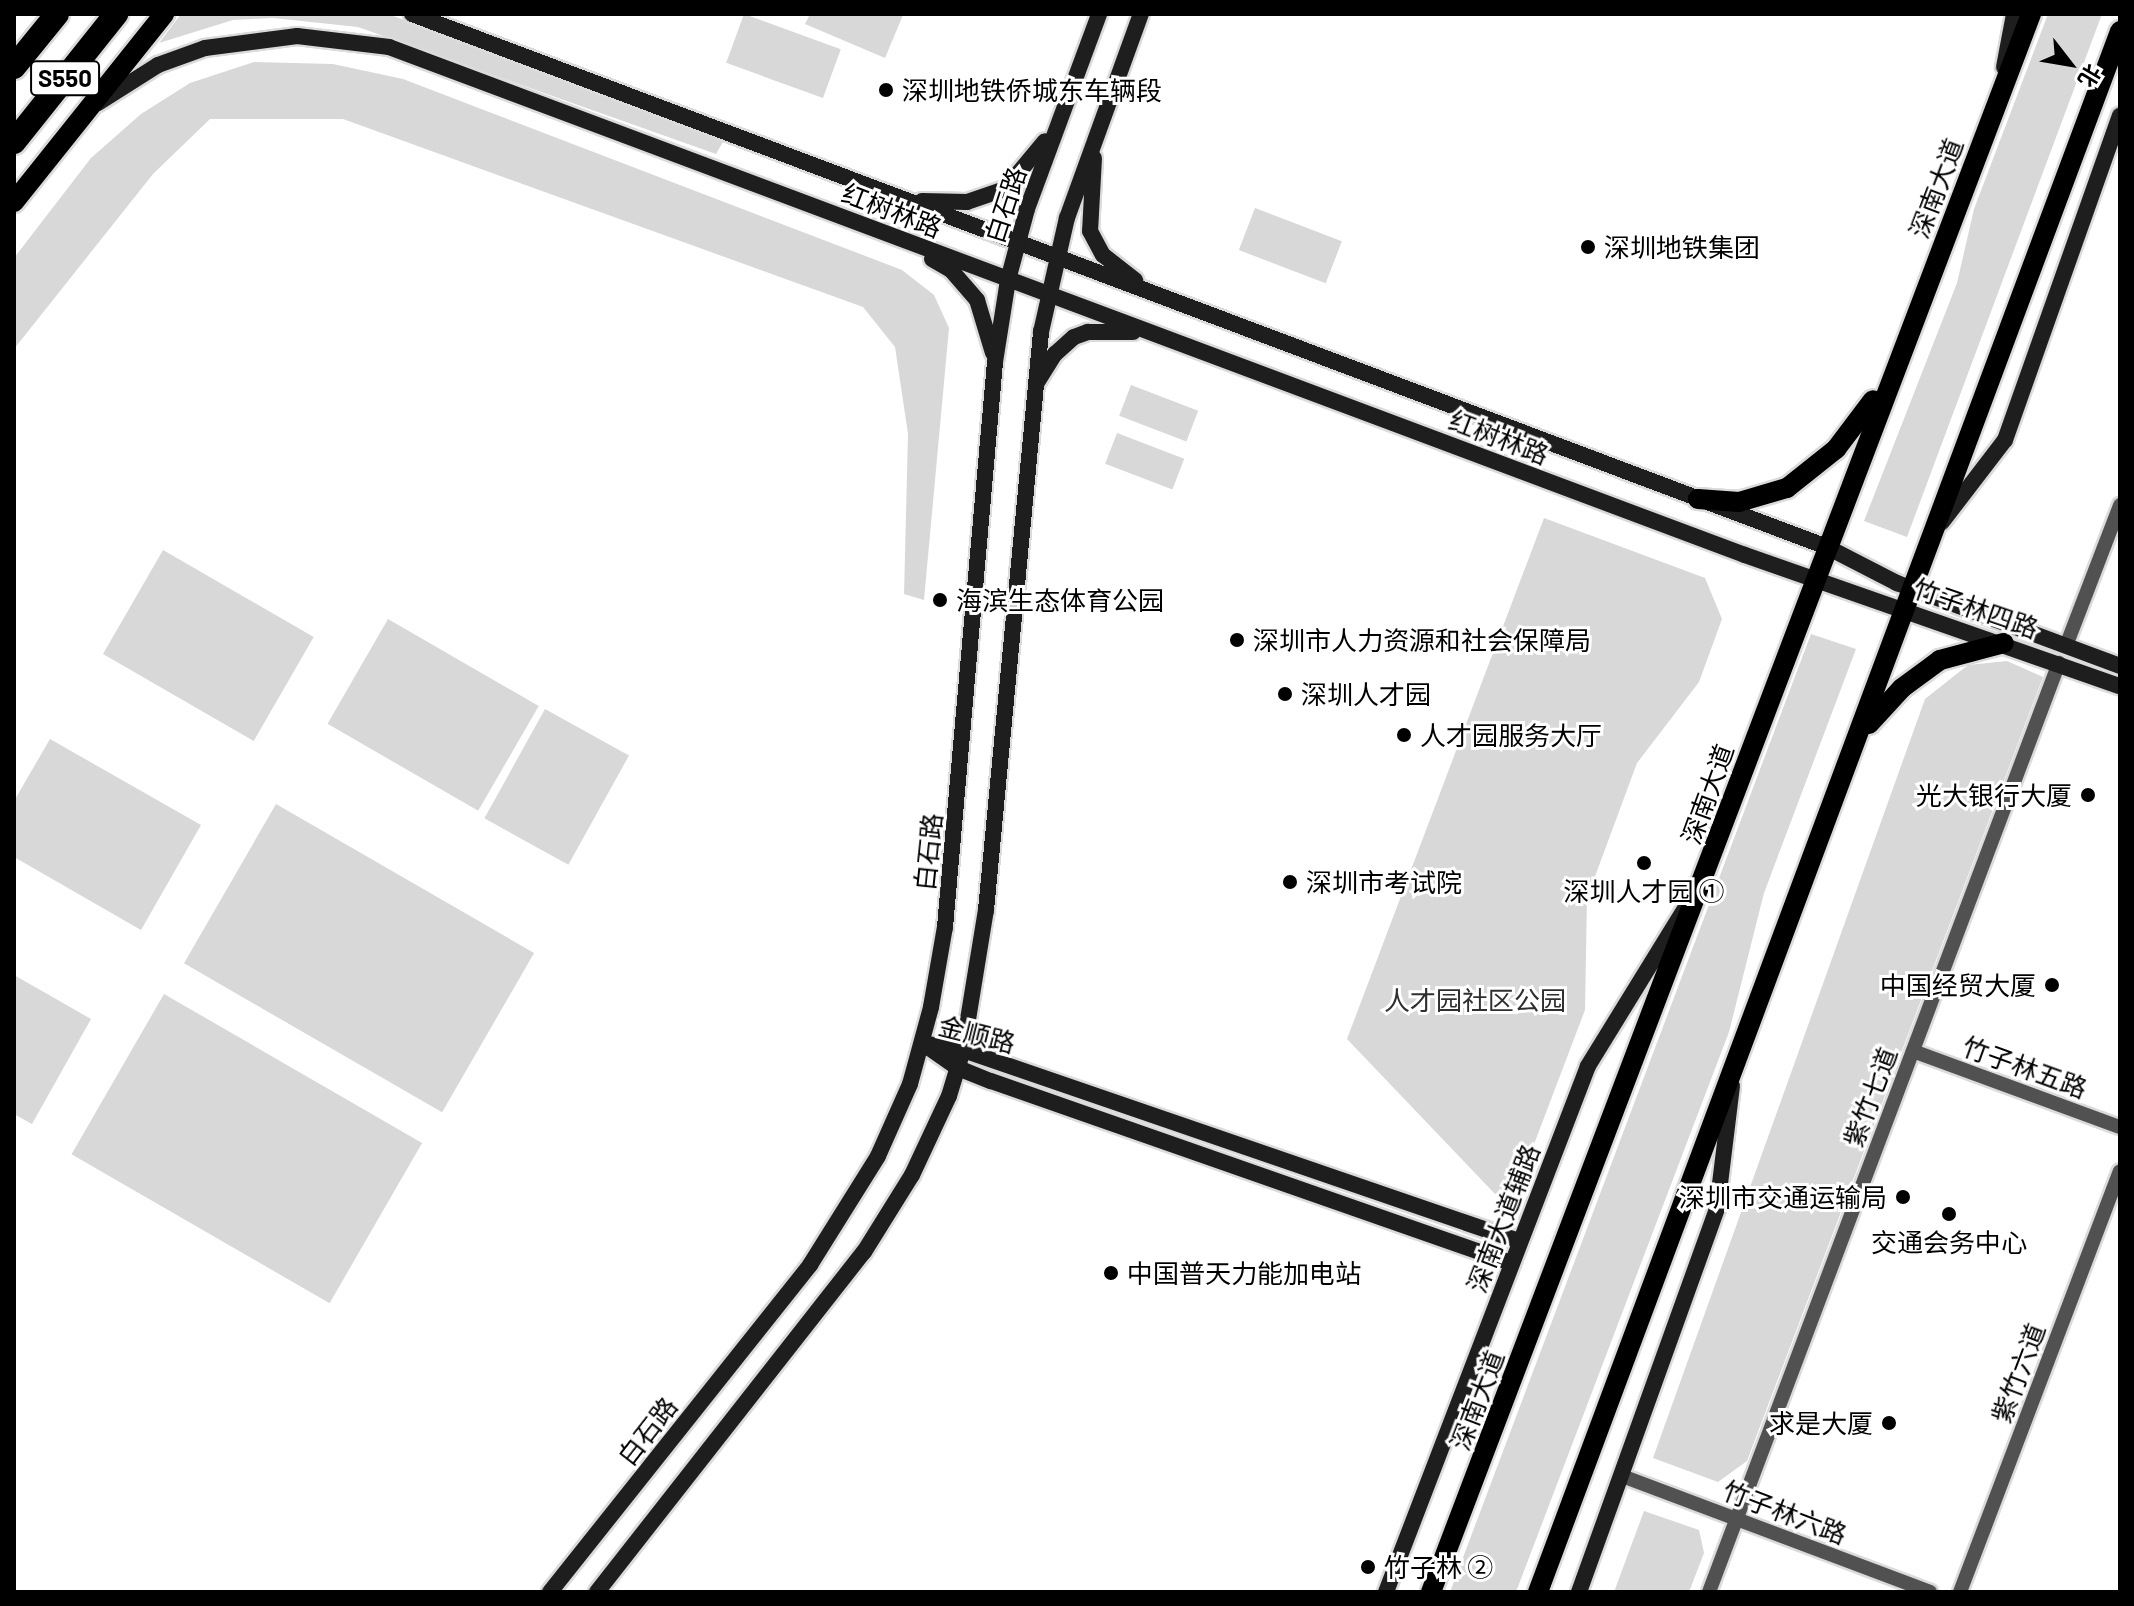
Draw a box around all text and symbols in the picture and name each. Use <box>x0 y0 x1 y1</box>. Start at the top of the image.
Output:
north arrow <box>2030 24 2110 104</box>
road number: S550 <box>29 58 101 98</box>
text: 北 <box>2074 60 2107 92</box>
place label: 深圳地铁侨城东车辆段 <box>902 74 1162 106</box>
marker: 深圳地铁侨城东车辆段 <box>877 81 895 99</box>
street label: 深南大道 <box>1903 134 1969 242</box>
street label: 白石路 <box>978 163 1032 247</box>
street label: 红树林路 <box>838 177 946 243</box>
place label: 深圳地铁集团 <box>1604 231 1760 263</box>
marker: 深圳地铁集团 <box>1579 238 1597 256</box>
street label: 红树林路 <box>1445 404 1553 470</box>
street label: 竹子林四路 <box>1909 572 2043 644</box>
place label: 海滨生态体育公园 <box>956 584 1164 616</box>
marker: 海滨生态体育公园 <box>931 591 949 609</box>
place label: 深圳市人力资源和社会保障局 <box>1253 624 1591 656</box>
marker: 深圳市人力资源和社会保障局 <box>1228 631 1246 649</box>
place label: 深圳人才园 <box>1301 678 1431 710</box>
marker: 深圳人才园 <box>1276 685 1294 703</box>
place label: 人才园服务大厅 <box>1420 719 1602 751</box>
marker: 人才园服务大厅 <box>1395 726 1413 744</box>
street label: 深南大道 <box>1675 740 1739 848</box>
place label: 光大银行大厦 <box>1916 779 2072 811</box>
marker: 光大银行大厦 <box>2079 786 2097 804</box>
street label: 白石路 <box>908 812 948 892</box>
marker: 深圳人才园 ① <box>1635 854 1653 872</box>
place label: 深圳市考试院 <box>1306 866 1462 898</box>
marker: 深圳市考试院 <box>1281 873 1299 891</box>
place label: 深圳人才园 ① <box>1563 875 1725 907</box>
place label: 中国经贸大厦 <box>1880 969 2036 1001</box>
marker: 中国经贸大厦 <box>2043 976 2061 994</box>
park label: 人才园社区公园 <box>1384 984 1566 1016</box>
street label: 金顺路 <box>935 1009 1019 1059</box>
street label: 竹子林五路 <box>1959 1030 2091 1104</box>
street label: 紫竹七道 <box>1837 1043 1903 1151</box>
street label: 深南大道辅路 <box>1460 1140 1546 1296</box>
place label: 深圳市交通运输局 <box>1679 1181 1887 1213</box>
marker: 深圳市交通运输局 <box>1894 1188 1912 1206</box>
marker: 交通会务中心 <box>1940 1205 1958 1223</box>
place label: 交通会务中心 <box>1871 1226 2027 1258</box>
place label: 中国普天力能加电站 <box>1127 1257 1361 1289</box>
marker: 中国普天力能加电站 <box>1102 1264 1120 1282</box>
street label: 紫竹六道 <box>1985 1319 2051 1427</box>
street label: 深南大道 <box>1444 1346 1510 1454</box>
street label: 白石路 <box>611 1391 683 1471</box>
place label: 求是大厦 <box>1769 1407 1873 1439</box>
marker: 求是大厦 <box>1880 1414 1898 1432</box>
street label: 竹子林六路 <box>1719 1474 1851 1550</box>
place label: 竹子林 ② <box>1384 1551 1493 1583</box>
marker: 竹子林 ② <box>1359 1558 1377 1576</box>

